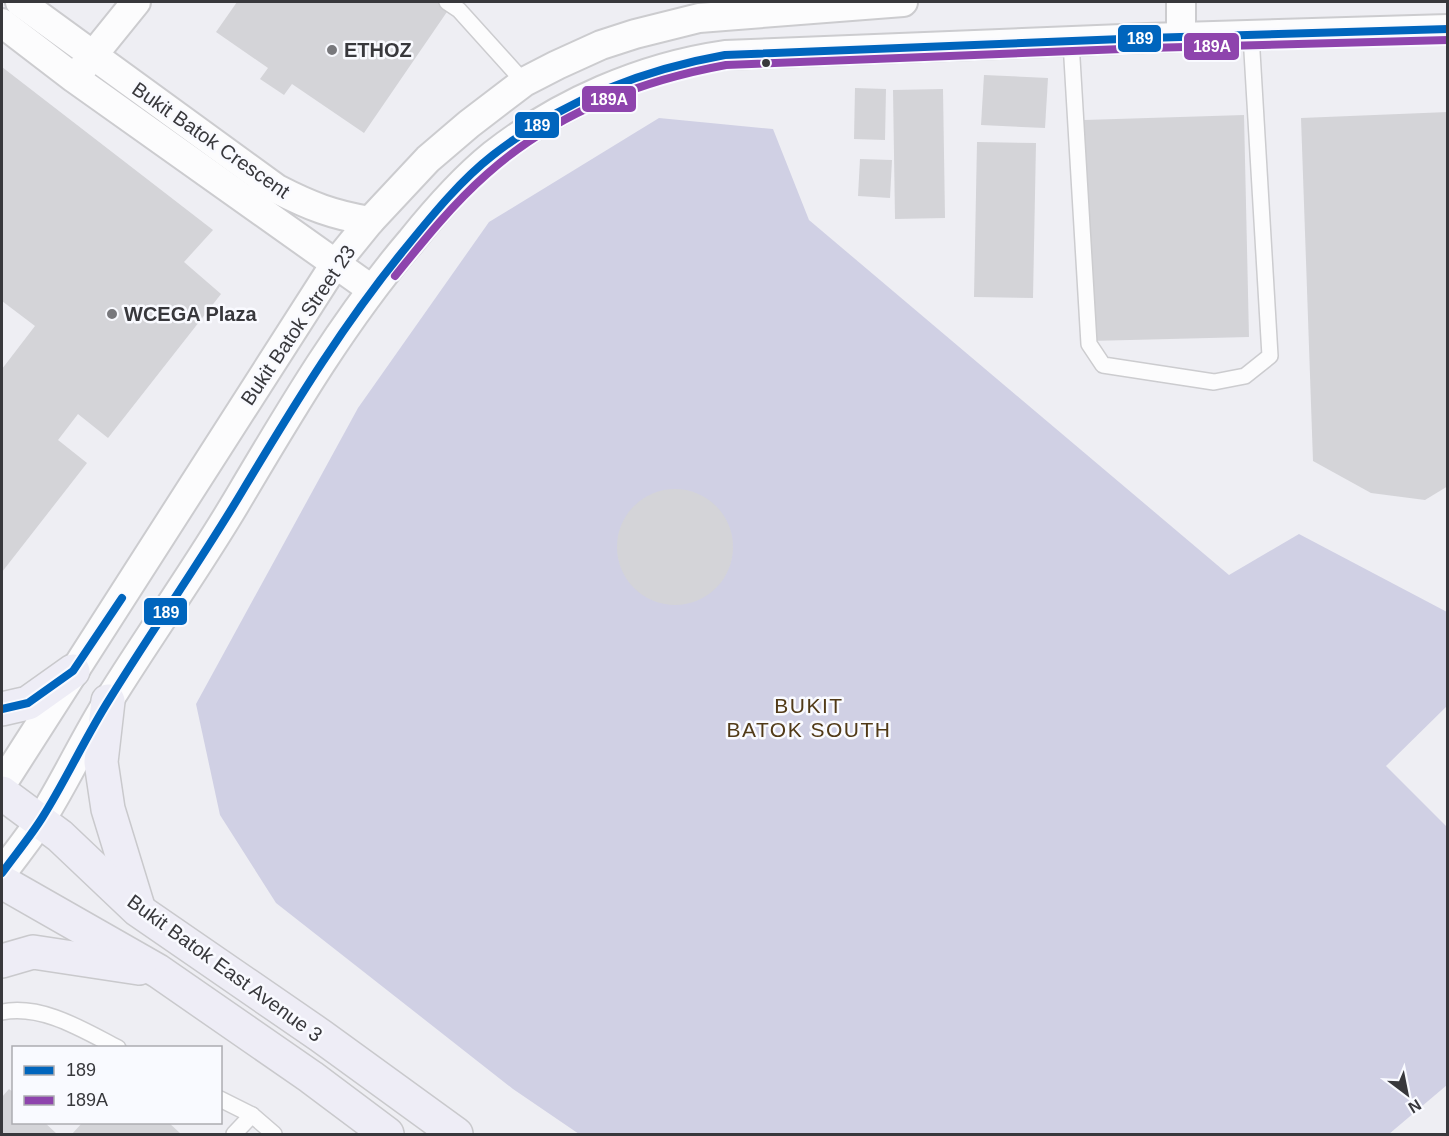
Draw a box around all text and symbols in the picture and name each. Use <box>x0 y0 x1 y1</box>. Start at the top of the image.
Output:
line badge: 189 <box>1117 24 1162 53</box>
text: 189 <box>1127 30 1153 47</box>
line badge: 189A <box>1183 32 1240 61</box>
text: 189A <box>1193 38 1232 55</box>
place label: ETHOZ <box>344 39 412 61</box>
marker: ETHOZ <box>325 43 339 57</box>
unlabelled marker <box>760 57 772 69</box>
street label: Bukit Batok Crescent <box>128 77 294 203</box>
line badge: 189A <box>581 85 637 113</box>
text: 189A <box>590 91 629 108</box>
line badge: 189 <box>514 111 560 139</box>
text: 189 <box>524 117 550 134</box>
street label: Bukit Batok Street 23 <box>236 241 360 409</box>
place label: WCEGA Plaza <box>124 303 257 325</box>
marker: WCEGA Plaza <box>105 307 119 321</box>
line badge: 189 <box>143 597 188 626</box>
text: 189 <box>153 604 179 621</box>
district label: BUKIT BATOK SOUTH <box>726 694 892 741</box>
street label: Bukit Batok East Avenue 3 <box>123 890 327 1046</box>
legend <box>12 1046 222 1124</box>
text: 189 <box>66 1060 96 1080</box>
north arrow <box>1377 1064 1437 1124</box>
text: 189A <box>66 1090 108 1110</box>
text: N <box>1405 1096 1424 1117</box>

